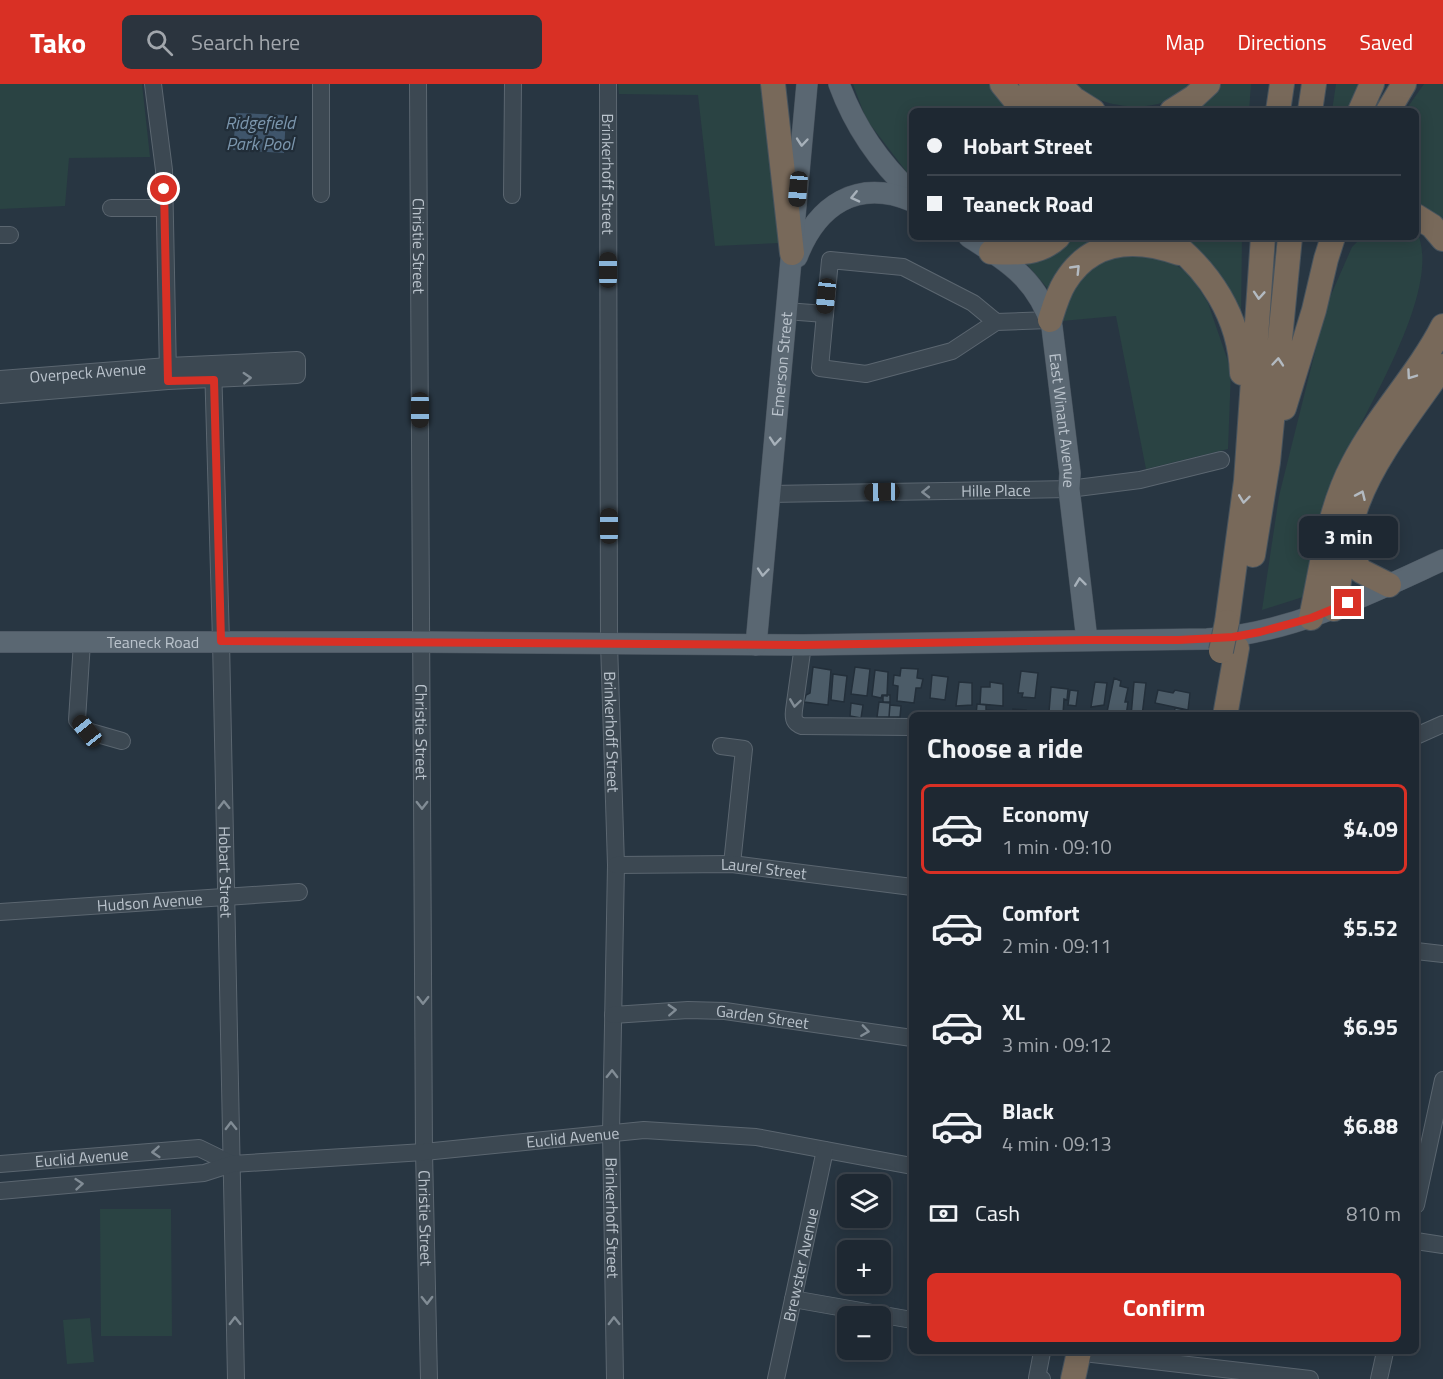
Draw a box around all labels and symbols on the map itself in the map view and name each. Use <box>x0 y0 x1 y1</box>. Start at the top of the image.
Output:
water label: Ridgefield Park Pool <box>225 109 297 157</box>
street label: Brinkerhoff Street <box>596 113 620 235</box>
one-way arrow <box>796 138 809 147</box>
car <box>787 170 809 208</box>
route start <box>150 175 177 202</box>
one-way arrow <box>850 189 860 202</box>
street label: Christie Street <box>407 198 431 294</box>
car <box>599 252 617 288</box>
one-way arrow <box>1069 265 1080 275</box>
car <box>815 277 837 315</box>
one-way arrow <box>1252 291 1265 300</box>
street label: Emerson Street <box>765 310 798 418</box>
street label: East Winant Avenue <box>1043 352 1082 489</box>
street label: Overpeck Avenue <box>29 356 147 389</box>
one-way arrow <box>1271 357 1284 366</box>
one-way arrow <box>1407 368 1418 379</box>
one-way arrow <box>242 372 251 385</box>
car <box>411 392 429 428</box>
one-way arrow <box>769 436 782 446</box>
street label: Hille Place <box>961 478 1031 503</box>
car <box>864 483 900 501</box>
one-way arrow <box>922 485 931 498</box>
one-way arrow <box>1354 491 1366 502</box>
one-way arrow <box>1238 495 1250 504</box>
car <box>600 508 618 544</box>
callout: 3 min <box>1298 516 1398 558</box>
one-way arrow <box>757 568 770 577</box>
one-way arrow <box>1074 577 1087 587</box>
route end <box>1334 589 1361 616</box>
street label: Teaneck Road <box>107 630 199 654</box>
street label: Brinkerhoff Street <box>598 671 626 793</box>
street label: Christie Street <box>409 684 434 780</box>
one-way arrow <box>789 699 802 708</box>
car <box>69 711 105 751</box>
one-way arrow <box>218 800 230 809</box>
one-way arrow <box>416 801 428 810</box>
street label: Hobart Street <box>213 826 239 918</box>
street label: Laurel Street <box>721 852 808 885</box>
street label: Hudson Avenue <box>96 886 203 917</box>
one-way arrow <box>417 996 429 1005</box>
street label: Garden Street <box>716 999 811 1035</box>
one-way arrow <box>667 1004 676 1017</box>
one-way arrow <box>861 1025 870 1037</box>
one-way arrow <box>606 1070 618 1079</box>
one-way arrow <box>225 1121 237 1130</box>
street label: Euclid Avenue <box>525 1121 620 1154</box>
street label: Euclid Avenue <box>34 1142 129 1173</box>
one-way arrow <box>152 1145 161 1158</box>
street label: Brinkerhoff Street <box>599 1157 625 1279</box>
street label: Christie Street <box>412 1170 439 1267</box>
one-way arrow <box>75 1178 84 1191</box>
street label: Brewster Avenue <box>777 1205 824 1324</box>
one-way arrow <box>421 1296 434 1305</box>
one-way arrow <box>229 1316 241 1325</box>
one-way arrow <box>608 1316 620 1325</box>

